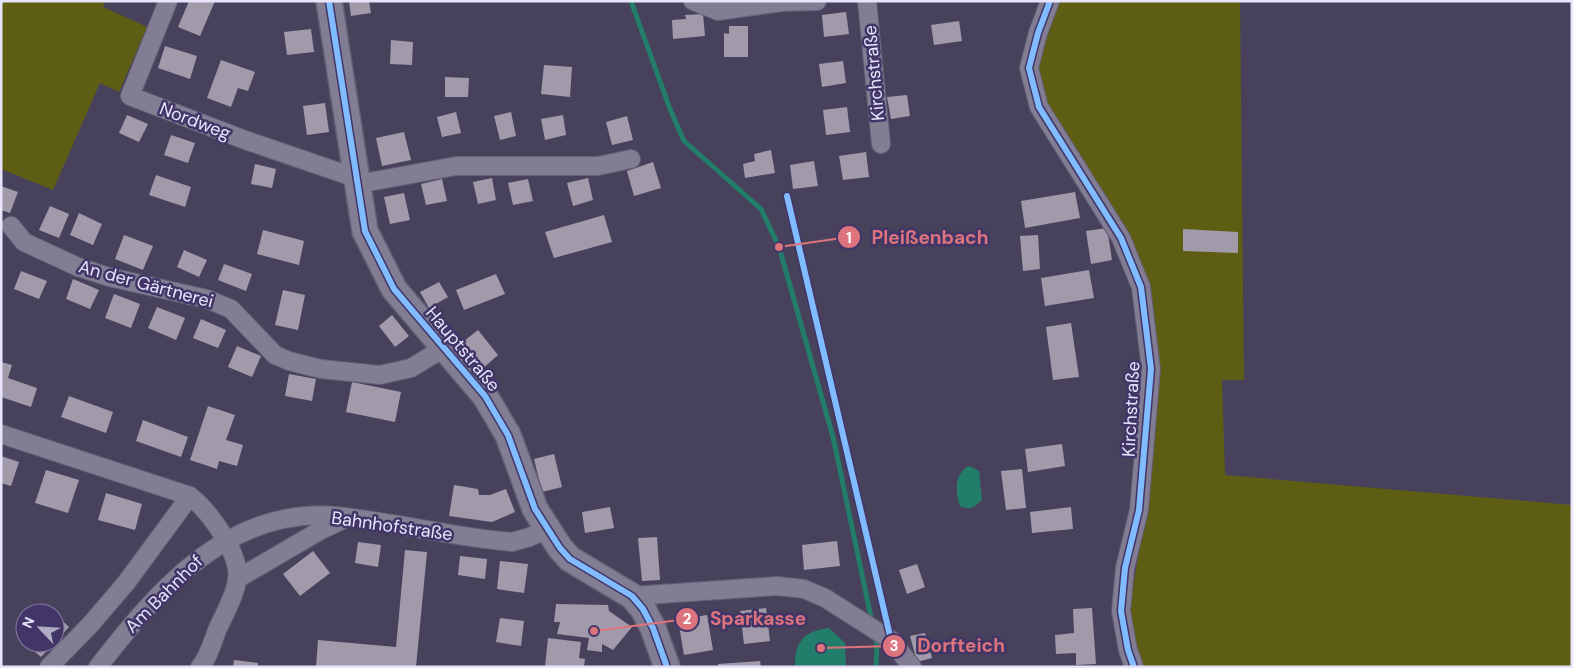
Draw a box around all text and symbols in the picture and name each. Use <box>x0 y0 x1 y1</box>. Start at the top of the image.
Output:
street label: Kirchstraße <box>858 24 890 122</box>
street label: Nordweg <box>156 96 234 146</box>
callout: Pleißenbach <box>837 220 999 254</box>
text: Pleißenbach <box>872 225 988 250</box>
text: 1 <box>846 228 852 248</box>
street label: An der Gärtnerei <box>76 254 216 314</box>
street label: Hauptstraße <box>420 301 506 397</box>
street label: Kirchstraße <box>1117 361 1145 457</box>
street label: Bahnhofstraße <box>330 506 454 546</box>
street label: Am Bahnhof <box>120 550 208 638</box>
callout: Sparkasse <box>675 602 816 636</box>
north arrow <box>15 603 65 653</box>
text: Sparkasse <box>710 606 806 631</box>
text: 2 <box>683 609 692 629</box>
text: N <box>18 614 39 631</box>
callout: Dorfteich <box>882 629 1015 663</box>
text: Dorfteich <box>917 633 1005 658</box>
text: 3 <box>889 636 899 656</box>

